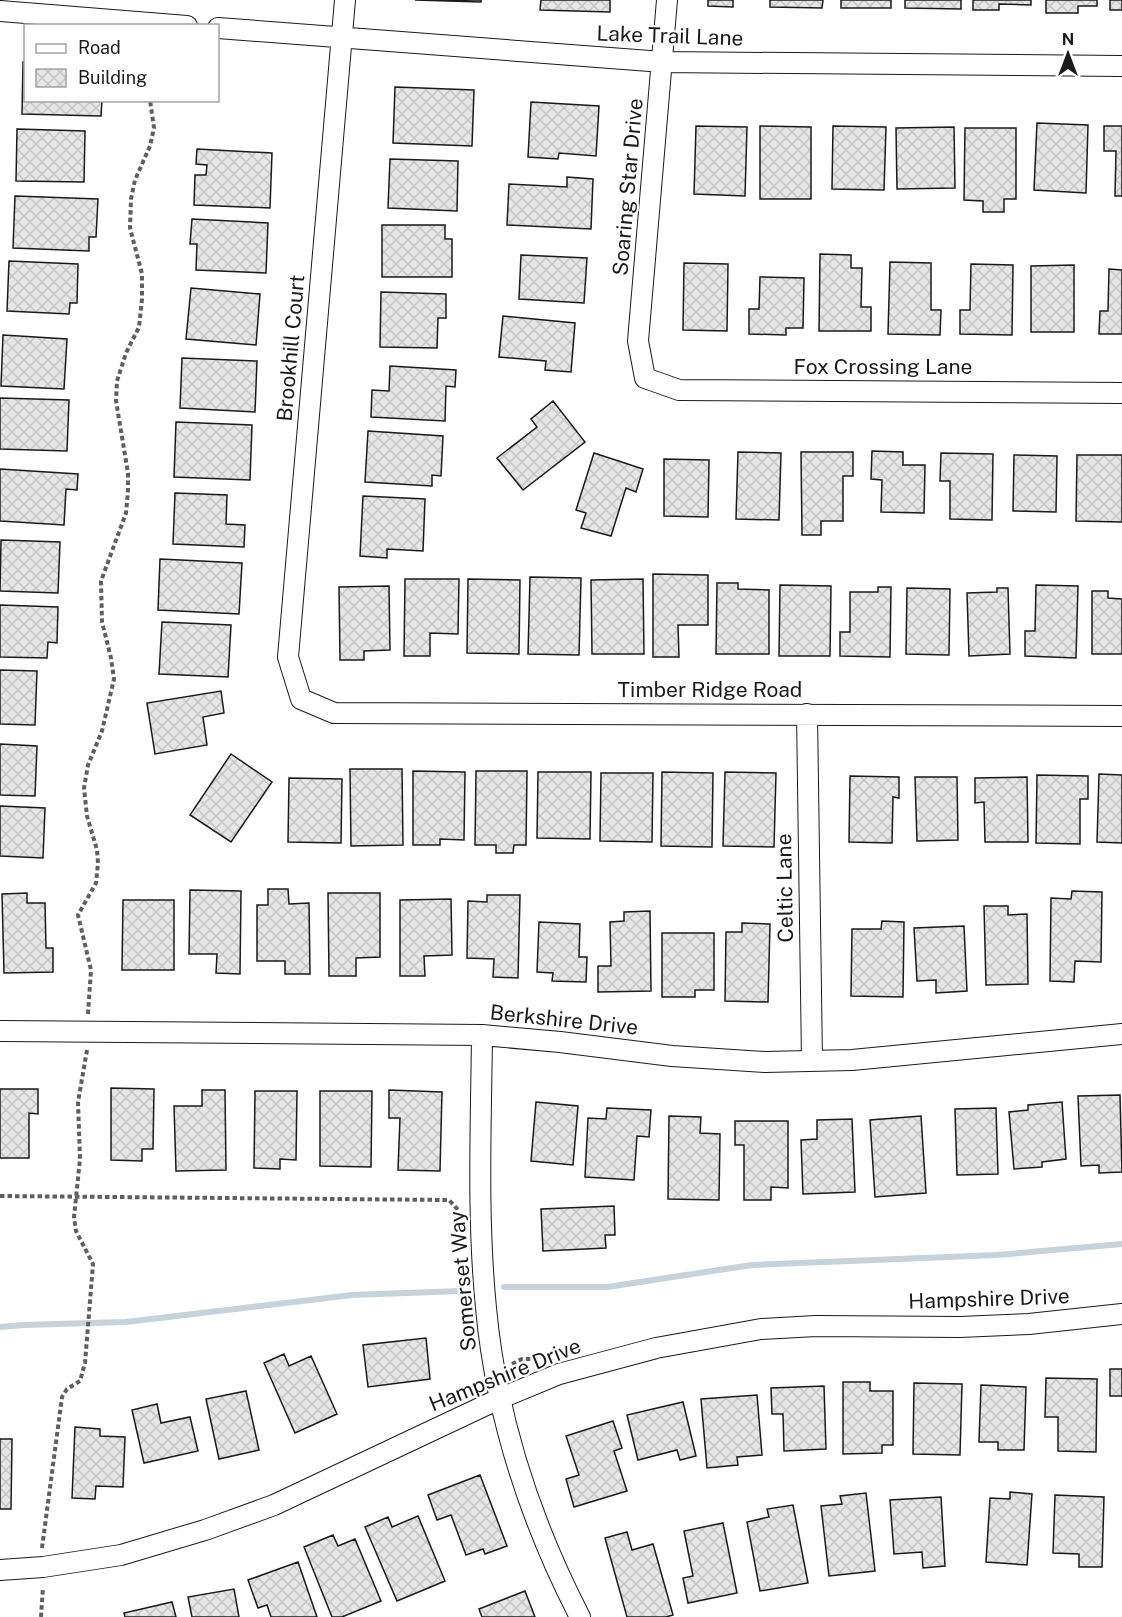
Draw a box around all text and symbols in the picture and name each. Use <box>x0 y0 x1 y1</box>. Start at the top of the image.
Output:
street label: Lake Trail Lane <box>596 20 744 51</box>
legend <box>24 24 219 102</box>
north arrow <box>1038 24 1098 84</box>
text: N <box>1062 30 1074 49</box>
text: Road <box>78 37 121 58</box>
text: Building <box>78 67 147 88</box>
street label: Soaring Star Drive <box>607 97 648 277</box>
street label: Brookhill Court <box>272 273 309 422</box>
street label: Fox Crossing Lane <box>794 354 972 379</box>
street label: Timber Ridge Road <box>618 677 802 702</box>
street label: Celtic Lane <box>771 833 798 943</box>
street label: Berkshire Drive <box>489 999 639 1040</box>
street label: Somerset Way <box>444 1210 481 1352</box>
street label: Hampshire Drive <box>908 1283 1070 1314</box>
street label: Hampshire Drive <box>425 1333 584 1416</box>

